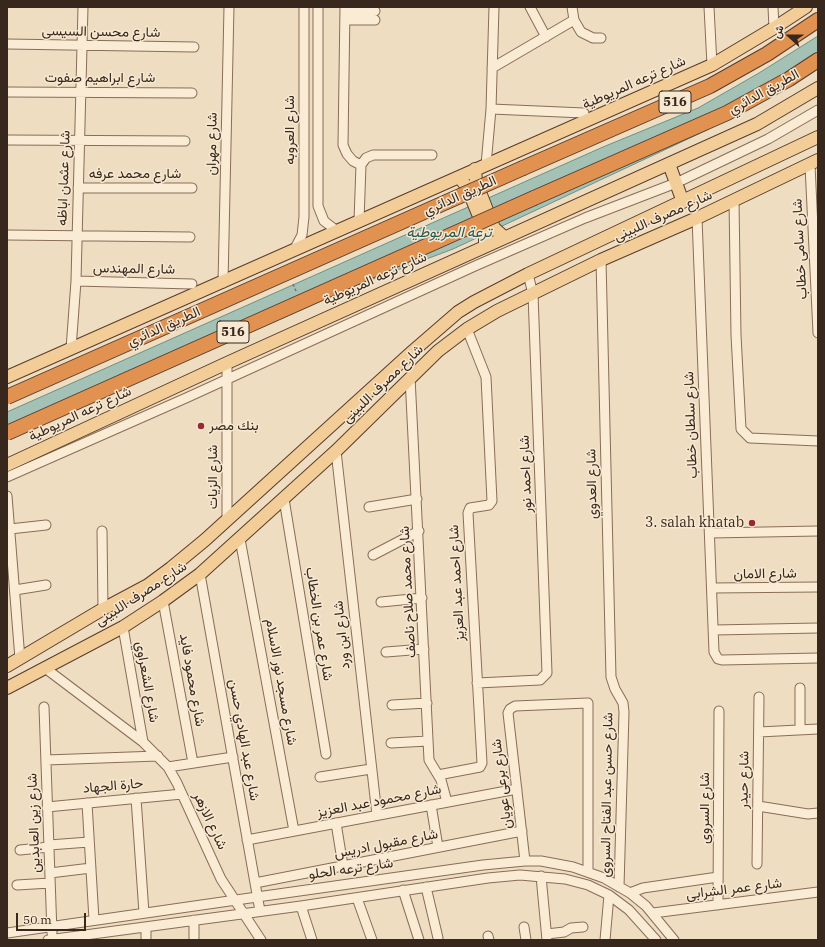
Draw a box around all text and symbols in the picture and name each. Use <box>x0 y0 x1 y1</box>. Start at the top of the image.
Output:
north arrow <box>769 16 809 56</box>
street label: شارع محسن السيسى <box>42 23 160 41</box>
text: ش <box>769 23 787 40</box>
street label: شارع ترعه المريوطية <box>580 53 688 113</box>
street label: الطريق الدائري <box>726 66 802 118</box>
street label: شارع ابراهيم صفوت <box>45 70 155 86</box>
road number: 516 <box>659 91 691 113</box>
street label: شارع العروبه <box>282 95 298 165</box>
street label: شارع مهران <box>203 112 221 176</box>
street label: شارع عثمان اباظه <box>54 130 74 226</box>
street label: شارع محمد عرفه <box>89 166 181 182</box>
street label: الطريق الدائري <box>421 172 499 220</box>
street label: شارع مصرف اللبينى <box>611 187 715 245</box>
street label: شارع سامى خطاب <box>789 198 811 300</box>
water label: ترعة المريوطية <box>406 224 492 242</box>
street label: شارع ترعه المريوطية <box>321 249 429 309</box>
street label: شارع المهندس <box>93 260 175 278</box>
street label: الطريق الدائري <box>125 303 203 351</box>
road number: 516 <box>217 321 249 343</box>
street label: شارع مصرف اللبينى <box>339 341 427 427</box>
street label: شارع سلطان خطاب <box>681 371 701 479</box>
street label: شارع ترعه المريوطية <box>26 383 134 445</box>
place label: بنك مصر <box>209 418 259 434</box>
marker: بنك مصر <box>196 421 206 431</box>
street label: شارع احمد نور <box>516 435 536 513</box>
street label: شارع الزيات <box>205 445 221 509</box>
street label: شارع العدوي <box>583 449 601 519</box>
place label: 3. salah khatab <box>645 515 744 531</box>
marker: 3. salah khatab <box>747 518 757 528</box>
street label: شارع احمد عبد العزيز <box>446 524 468 642</box>
street label: شارع محمد صلاح ناصف <box>396 526 420 658</box>
street label: شارع مصرف اللبينى <box>92 558 190 630</box>
street label: شارع الامان <box>733 565 797 583</box>
street label: شارع عمر بن الخطاب <box>302 566 336 682</box>
street label: شارع ابن ورد <box>330 600 354 670</box>
street label: شارع مسجد نور الاسلام <box>262 617 300 747</box>
street label: شارع محمود فايد <box>176 632 208 728</box>
street label: شارع الشعراوي <box>132 640 162 724</box>
street label: شارع عبد الهادي حسن <box>225 678 263 802</box>
street label: شارع حسن عبد الفتاح السروى <box>597 712 617 878</box>
street label: شارع برعى عويان <box>488 738 516 830</box>
street label: شارع حيدر <box>735 751 753 809</box>
street label: شارع السروى <box>697 772 713 844</box>
street label: شارع زين العابدين <box>24 773 44 873</box>
street label: حارة الجهاد <box>82 775 144 797</box>
street label: شارع محمود عبد العزيز <box>315 781 443 821</box>
street label: شارع الازهر <box>189 790 231 852</box>
street label: شارع مقبول ادريس <box>333 826 439 862</box>
street label: شارع ترعه الحلو <box>308 855 394 883</box>
street label: شارع عمر الشرابى <box>685 875 783 903</box>
scale bar <box>18 905 88 931</box>
text: 50 m <box>23 912 52 927</box>

